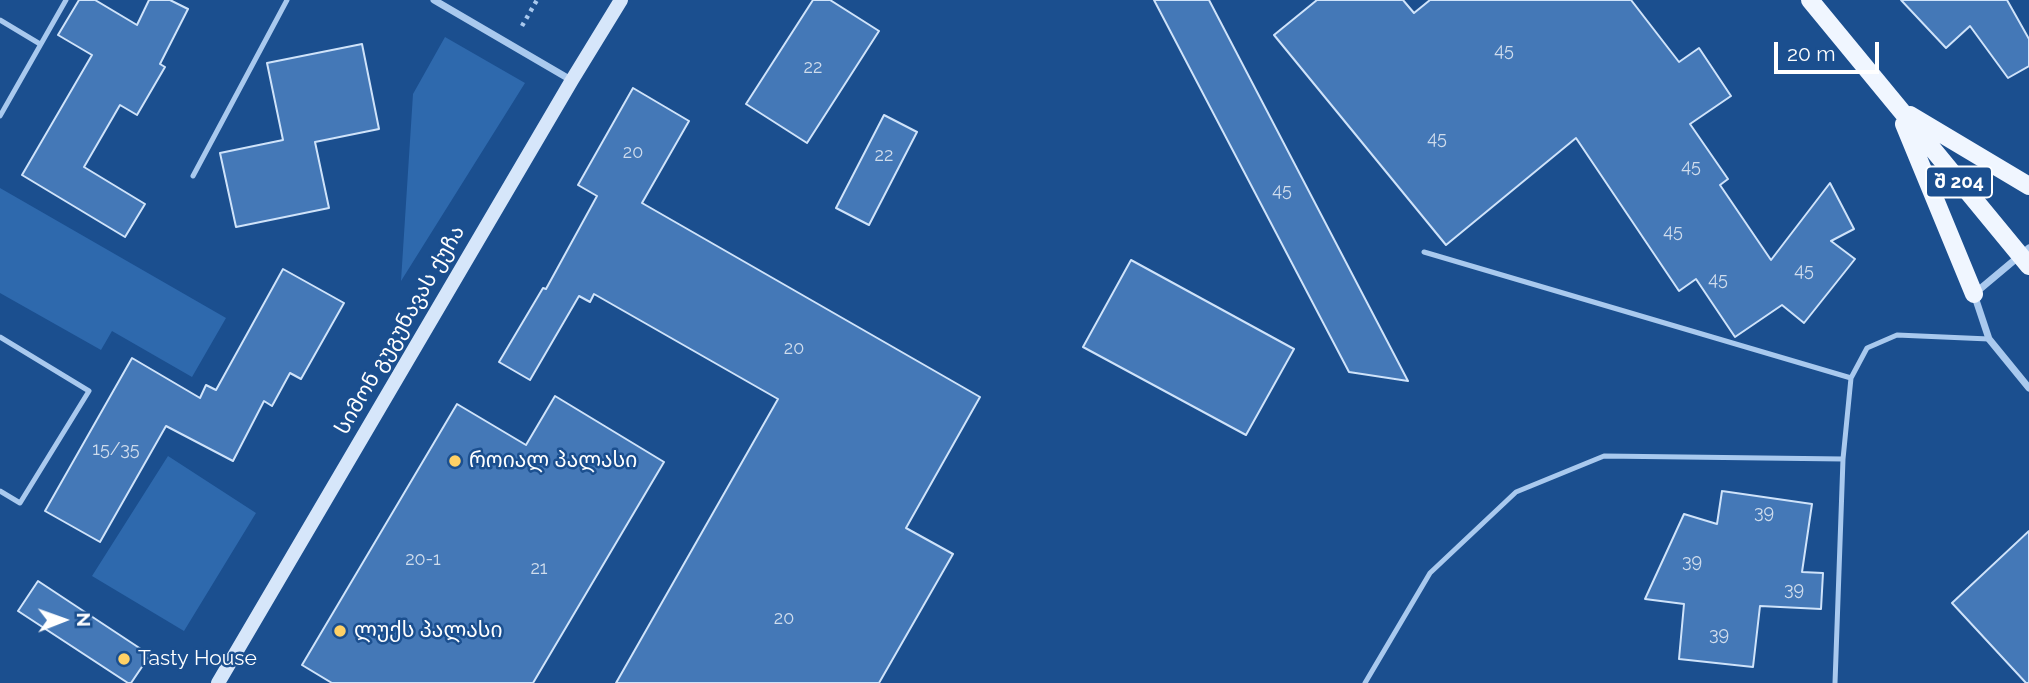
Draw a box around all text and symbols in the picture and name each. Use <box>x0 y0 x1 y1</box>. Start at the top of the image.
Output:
scale bar <box>1777 28 1882 72</box>
house number: 45 <box>1494 40 1514 62</box>
text: 20 m <box>1787 41 1835 66</box>
house number: 22 <box>804 57 822 79</box>
house number: 45 <box>1427 128 1447 150</box>
house number: 20 <box>623 142 643 164</box>
house number: 22 <box>875 145 893 167</box>
house number: 45 <box>1681 156 1701 178</box>
road number: შ 204 <box>1926 166 1992 198</box>
house number: 45 <box>1272 180 1292 202</box>
street label: სიმონ გუგუნავას ქუჩა <box>330 221 470 439</box>
house number: 45 <box>1663 221 1683 243</box>
house number: 45 <box>1794 260 1814 282</box>
house number: 45 <box>1708 269 1728 291</box>
house number: 20 <box>784 338 804 360</box>
house number: 15/35 <box>92 439 140 461</box>
place label: როიალ პალასი <box>469 448 637 474</box>
marker: როიალ პალასი <box>447 453 463 469</box>
house number: 39 <box>1754 502 1774 524</box>
house number: 20-1 <box>405 549 441 571</box>
house number: 39 <box>1682 551 1702 573</box>
house number: 21 <box>530 558 548 580</box>
house number: 39 <box>1784 579 1804 601</box>
north arrow <box>28 585 98 655</box>
house number: 20 <box>774 608 794 630</box>
text: N <box>73 612 95 627</box>
place label: ლუქს პალასი <box>354 618 503 644</box>
marker: ლუქს პალასი <box>332 623 348 639</box>
house number: 39 <box>1709 624 1729 646</box>
place label: Tasty House <box>138 646 257 672</box>
marker: Tasty House <box>116 651 132 667</box>

